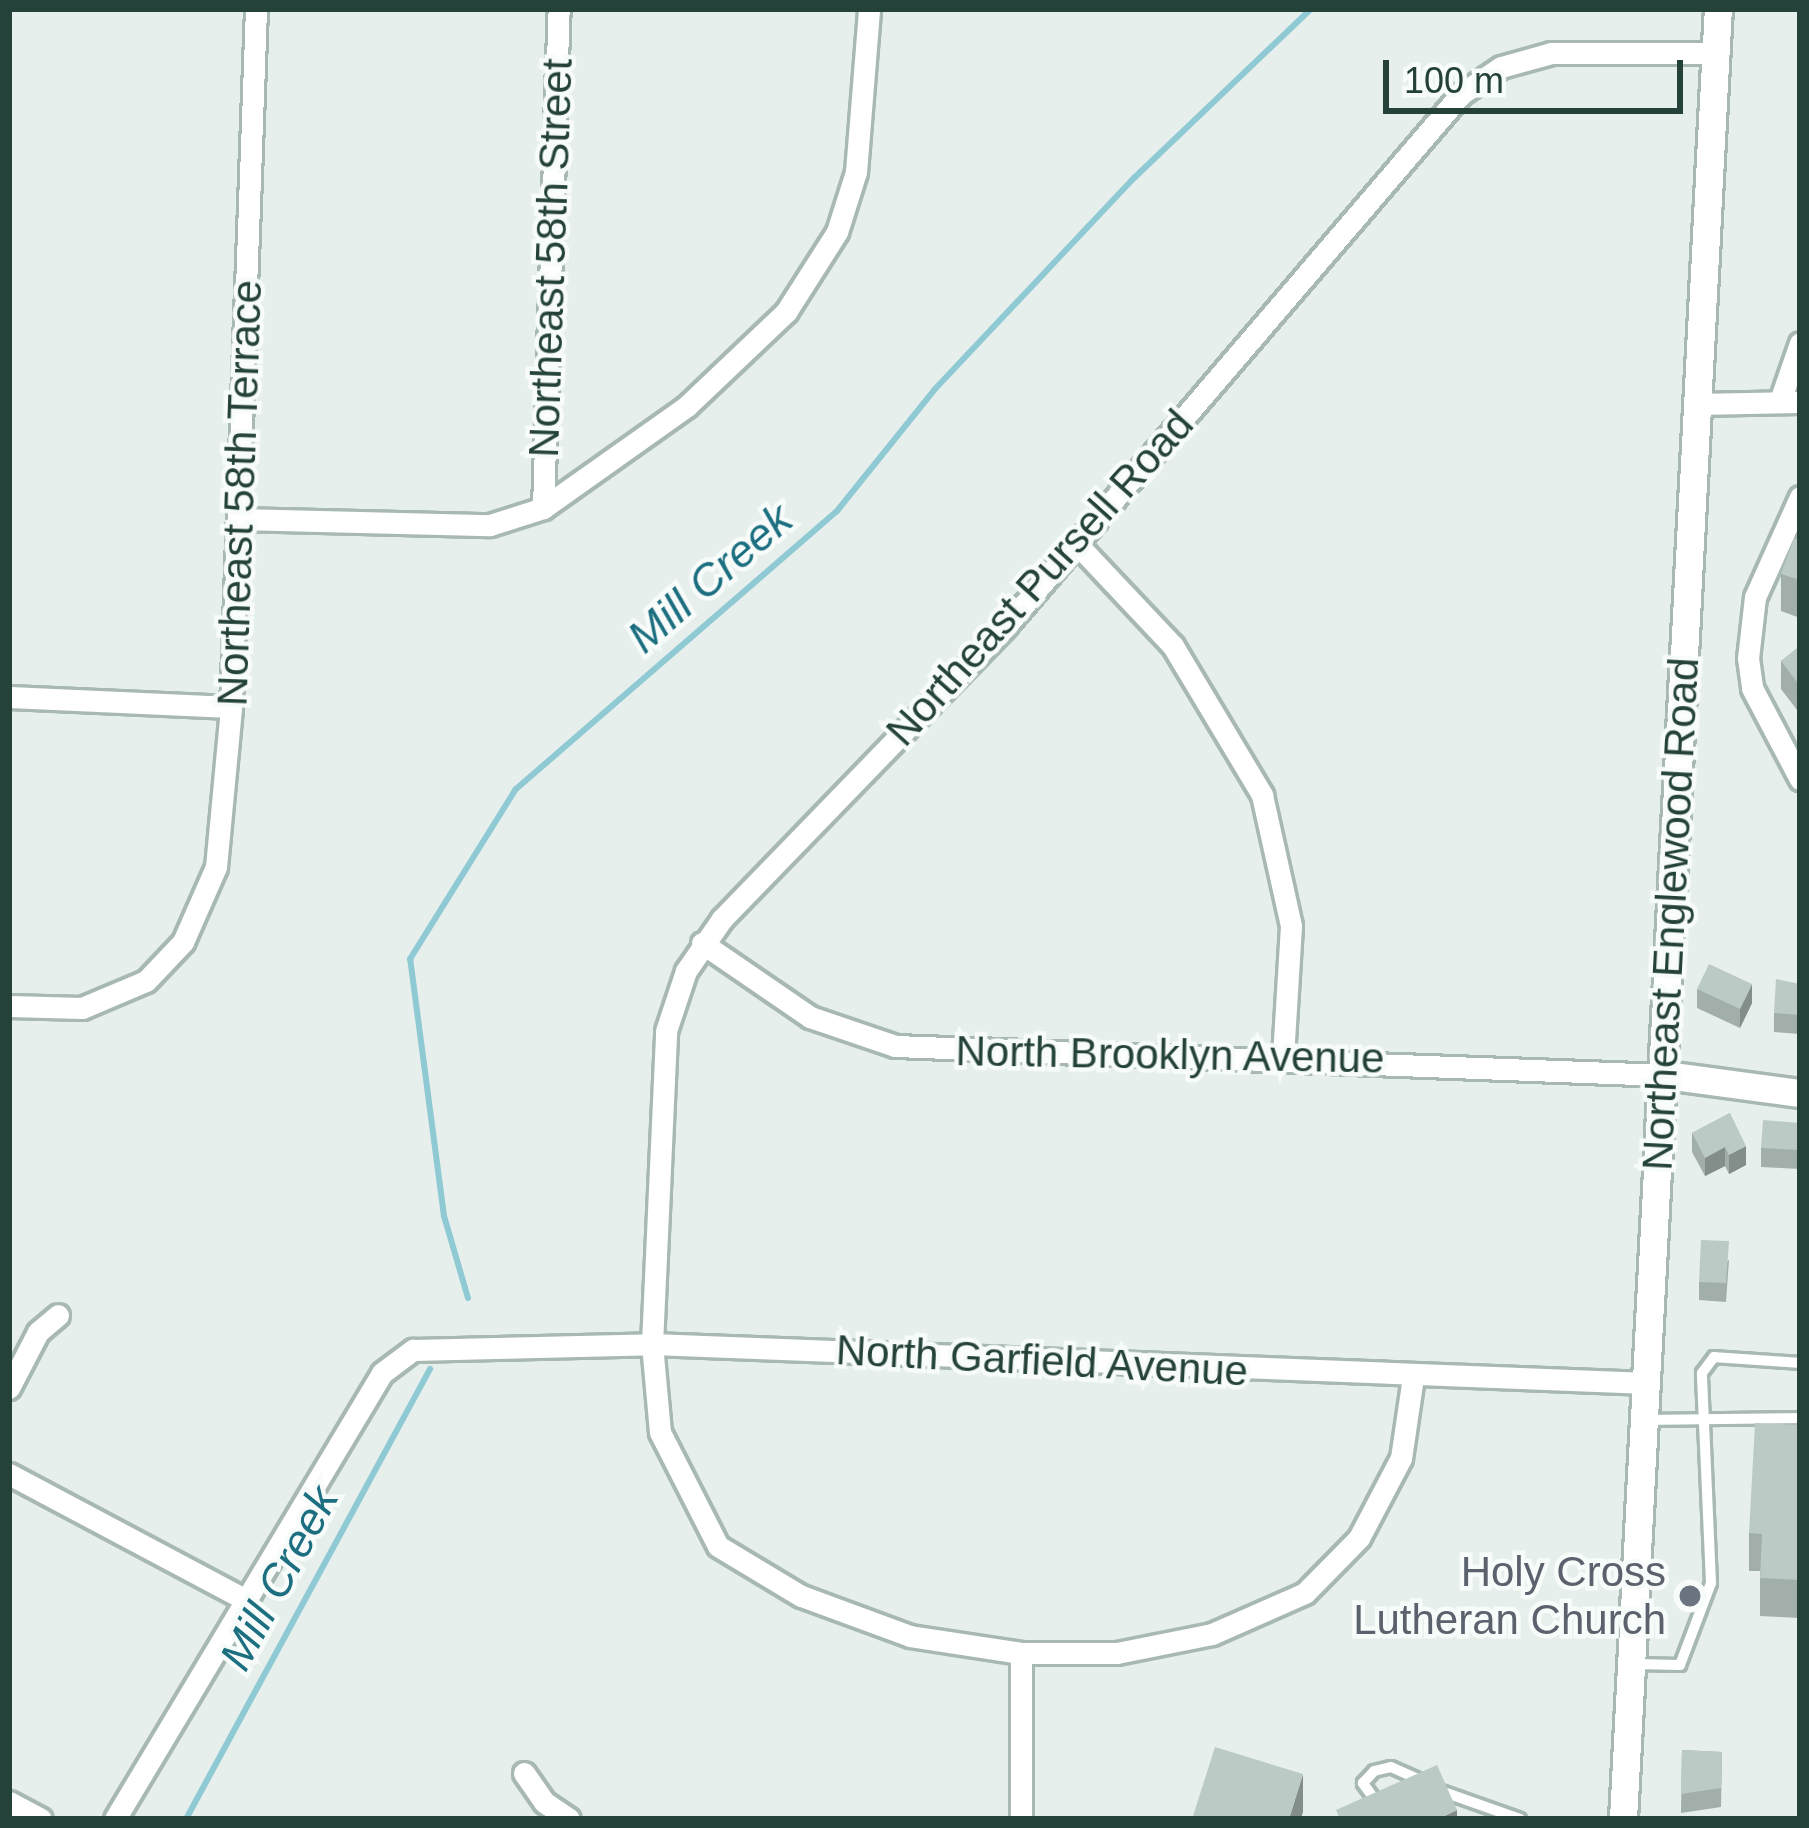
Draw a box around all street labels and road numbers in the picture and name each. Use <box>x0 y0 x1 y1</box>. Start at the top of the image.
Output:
street label: Northeast 58th Street <box>519 58 583 458</box>
street label: Northeast 58th Terrace <box>207 279 273 707</box>
street label: Northeast Pursell Road <box>876 400 1204 756</box>
street label: Northeast Englewood Road <box>1632 656 1710 1172</box>
street label: North Brooklyn Avenue <box>954 1026 1386 1084</box>
street label: North Garfield Avenue <box>834 1325 1250 1397</box>

